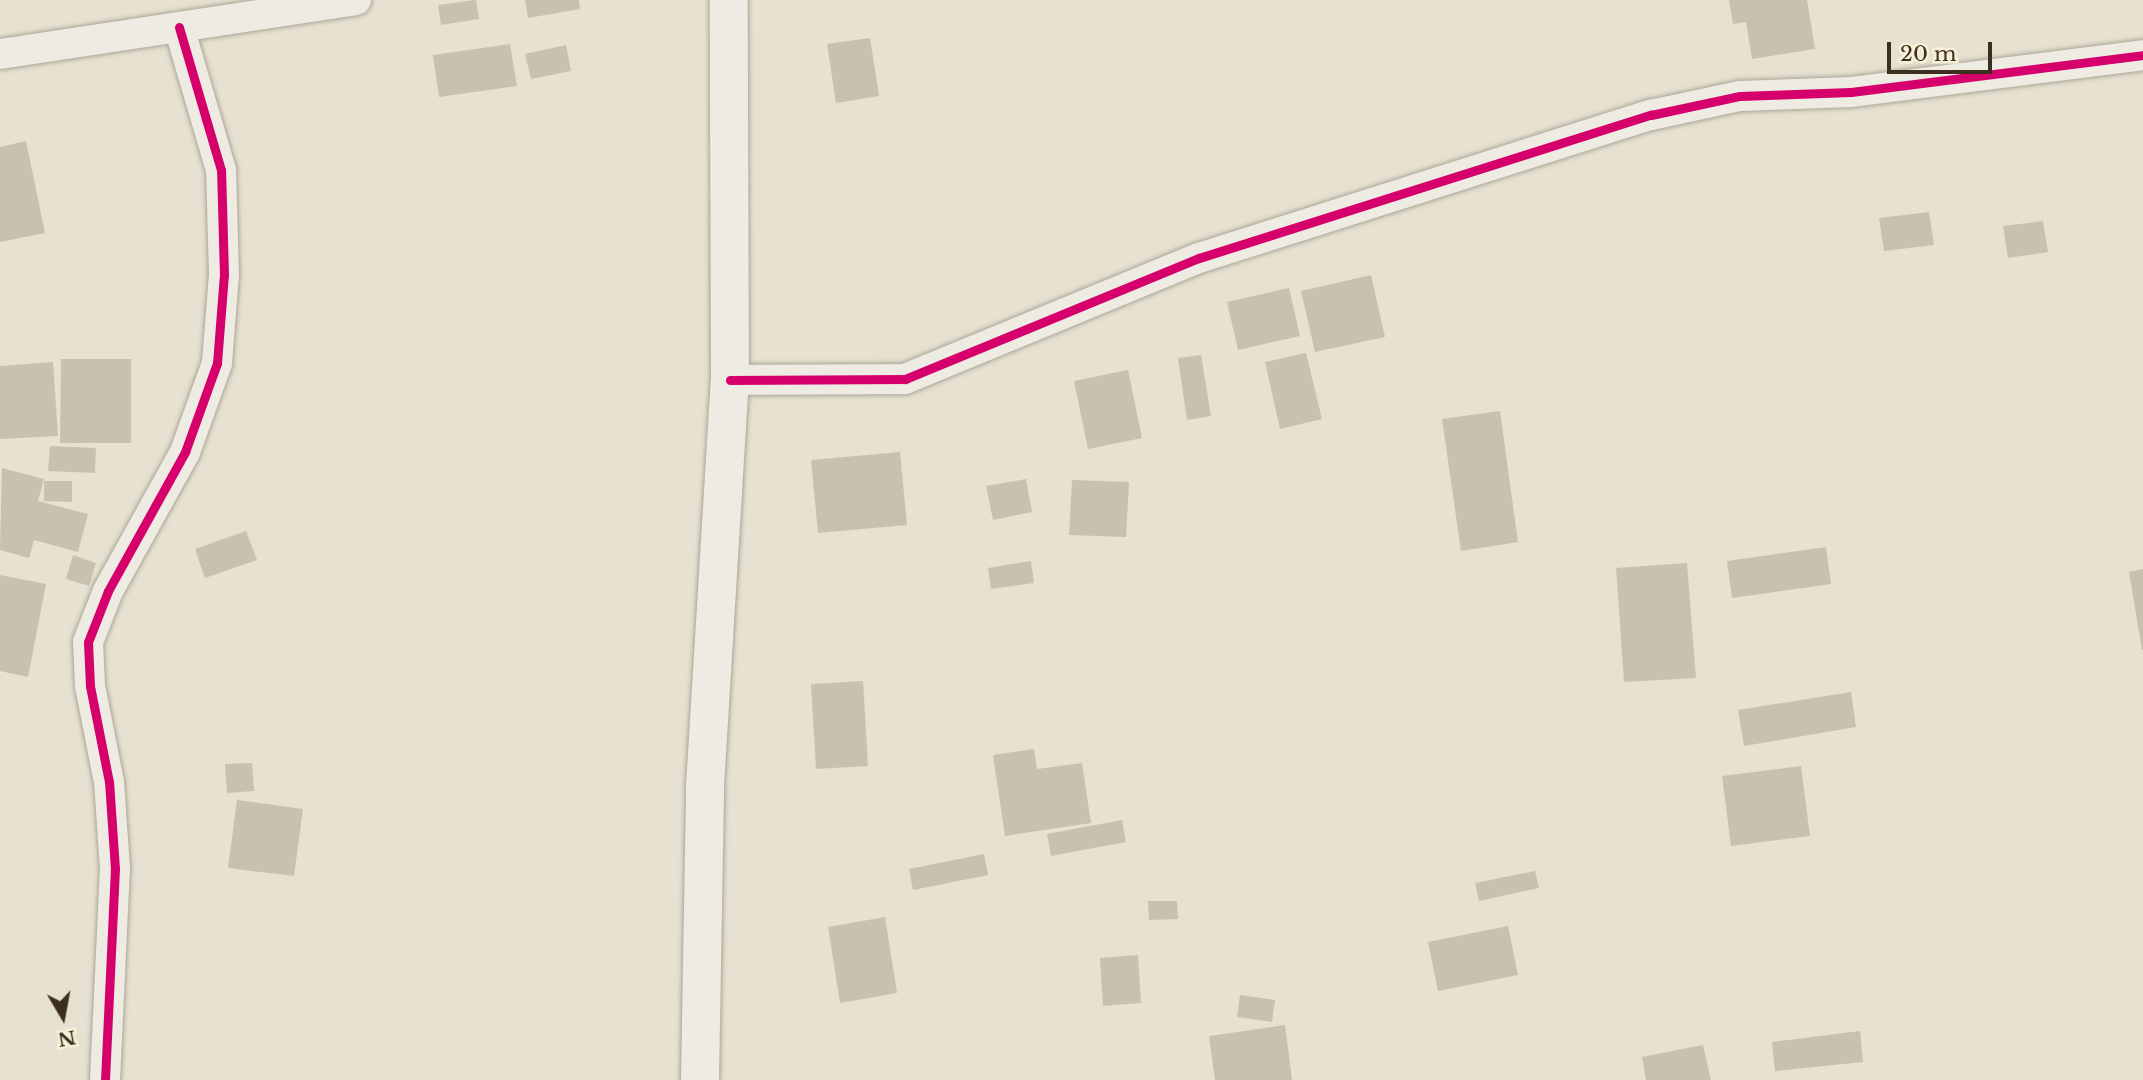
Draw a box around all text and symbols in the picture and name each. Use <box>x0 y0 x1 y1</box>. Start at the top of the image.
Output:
scale bar <box>1891 28 1996 72</box>
text: 20 m <box>1900 41 1957 67</box>
north arrow <box>28 982 98 1052</box>
text: N <box>56 1025 78 1051</box>

